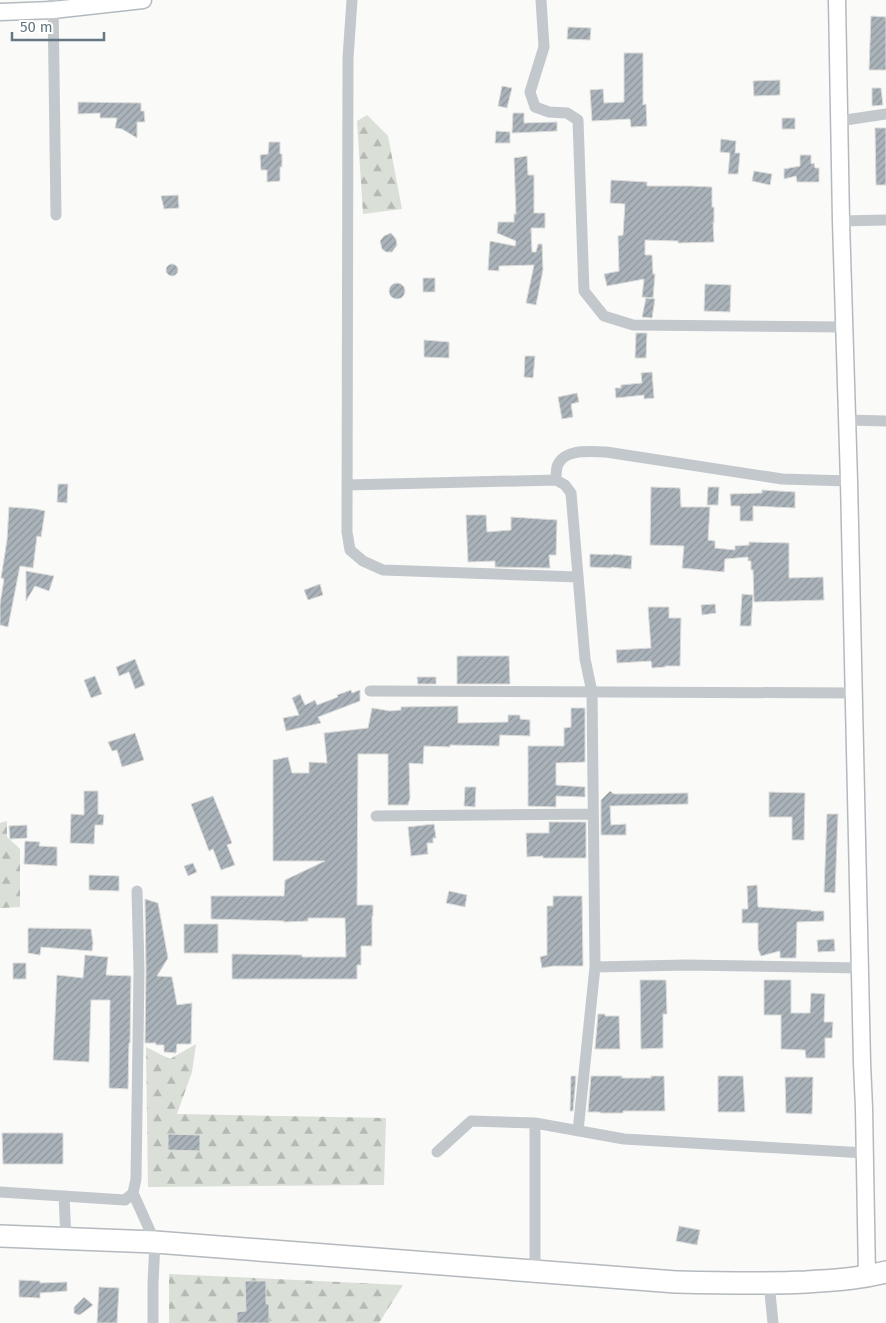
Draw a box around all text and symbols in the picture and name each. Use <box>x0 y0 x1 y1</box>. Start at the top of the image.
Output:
scale bar <box>12 10 105 42</box>
text: 50 m <box>20 18 53 36</box>

